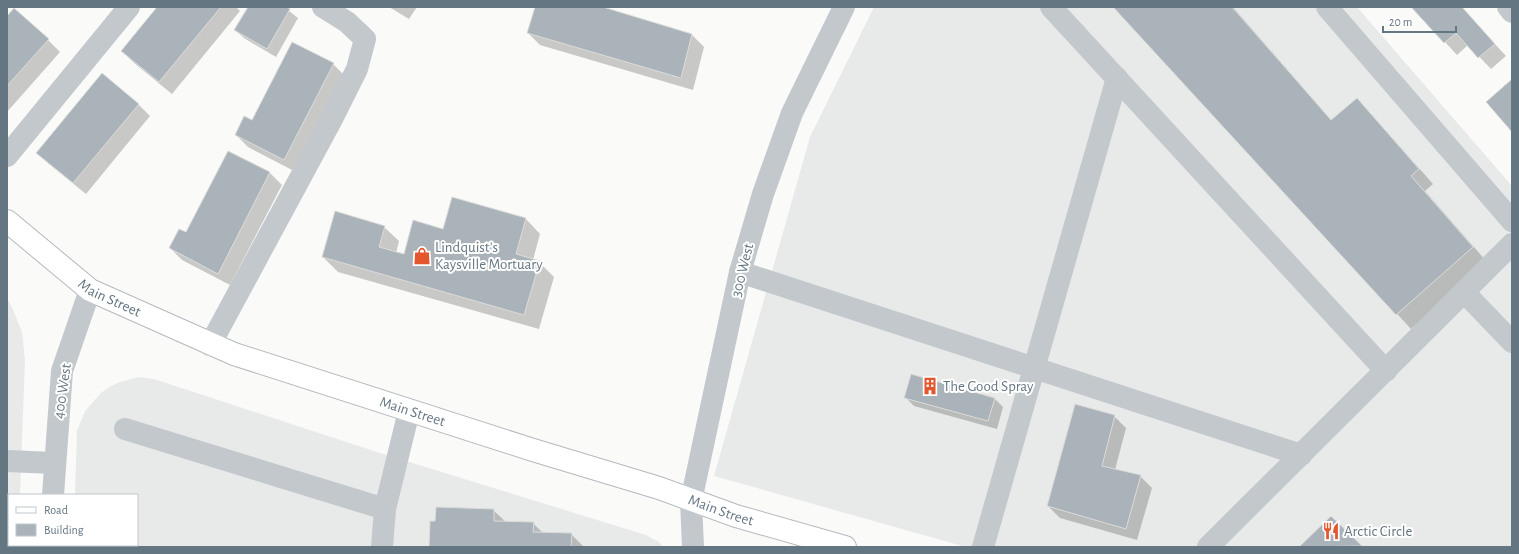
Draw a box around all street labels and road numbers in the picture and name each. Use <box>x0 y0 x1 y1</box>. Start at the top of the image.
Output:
street label: 300 West <box>729 242 756 298</box>
street label: Main Street <box>75 276 143 320</box>
street label: 400 West <box>51 362 74 420</box>
street label: Main Street <box>378 394 447 429</box>
street label: Main Street <box>686 492 755 529</box>

